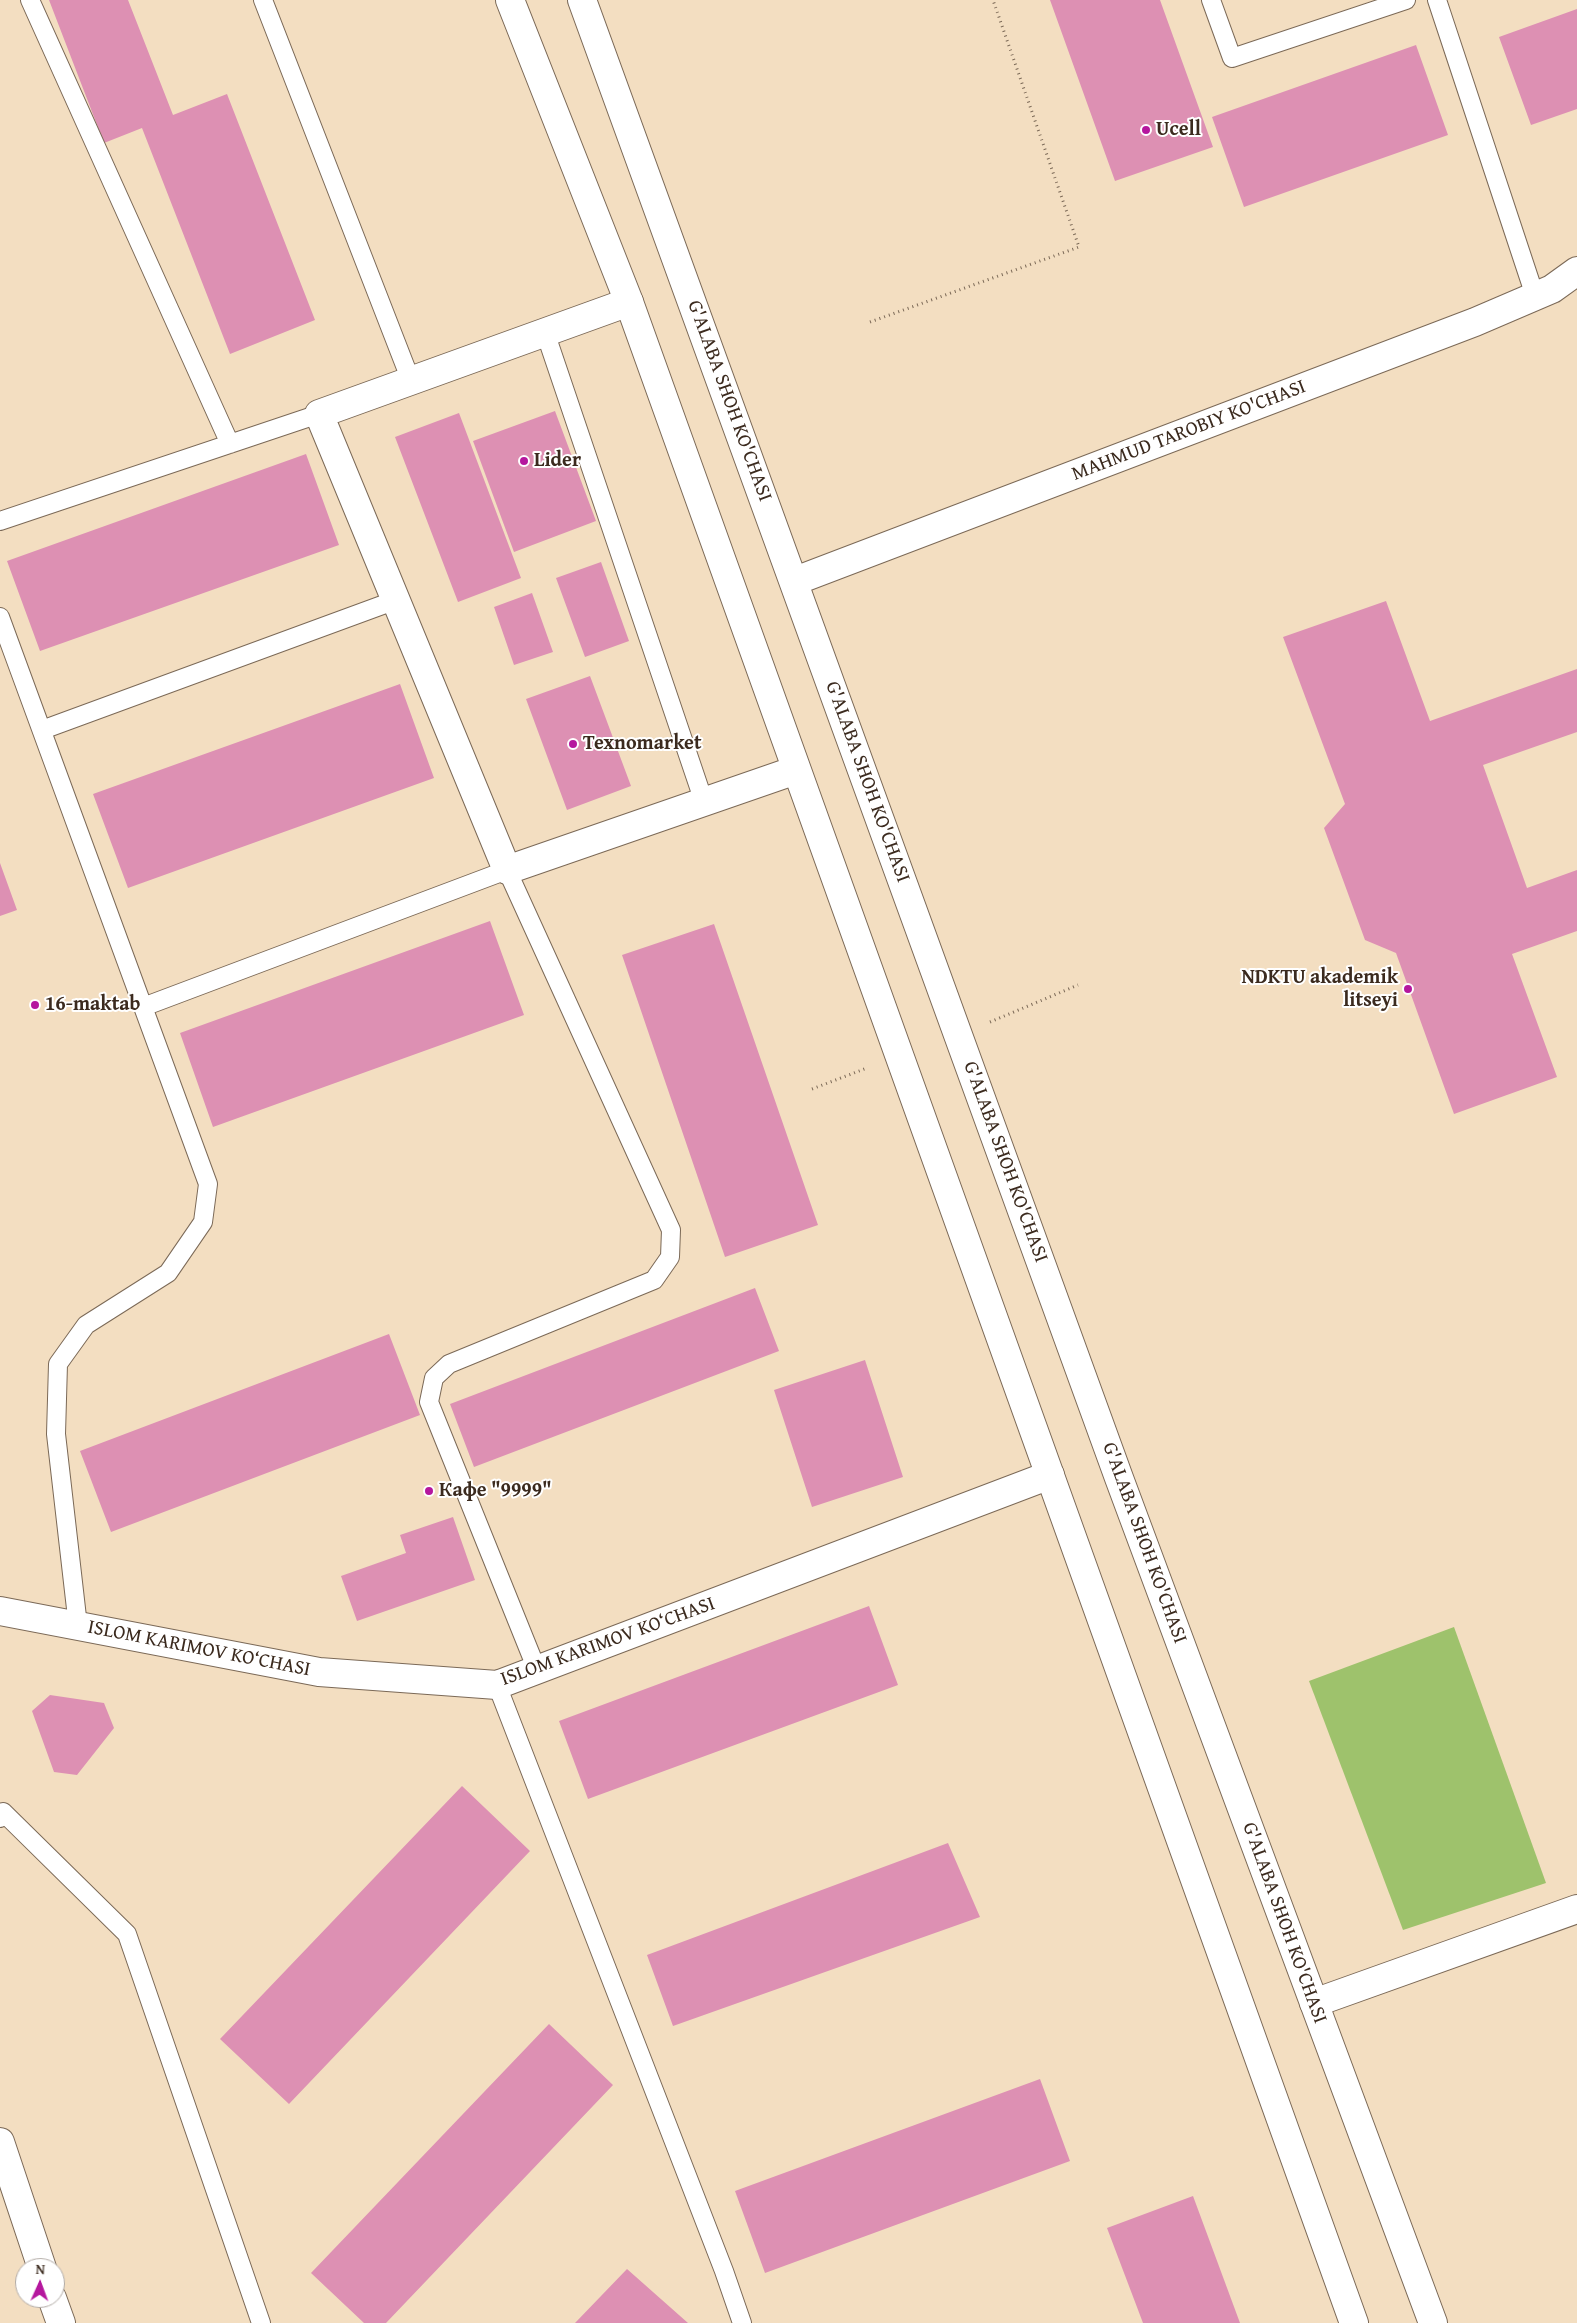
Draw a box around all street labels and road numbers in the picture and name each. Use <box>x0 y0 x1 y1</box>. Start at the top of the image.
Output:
street label: G'ALABA SHOH KO'CHASI <box>681 297 777 505</box>
street label: MAHMUD TAROBIY KO'CHASI <box>1069 375 1309 487</box>
street label: G'ALABA SHOH KO'CHASI <box>819 678 915 886</box>
street label: G'ALABA SHOH KO'CHASI <box>957 1058 1053 1266</box>
street label: G'ALABA SHOH KO'CHASI <box>1096 1439 1192 1647</box>
street label: ISLOM KARIMOV KO‘CHASI <box>498 1592 718 1692</box>
street label: ISLOM KARIMOV KO‘CHASI <box>86 1616 312 1682</box>
street label: G'ALABA SHOH KO'CHASI <box>1236 1819 1332 2027</box>

